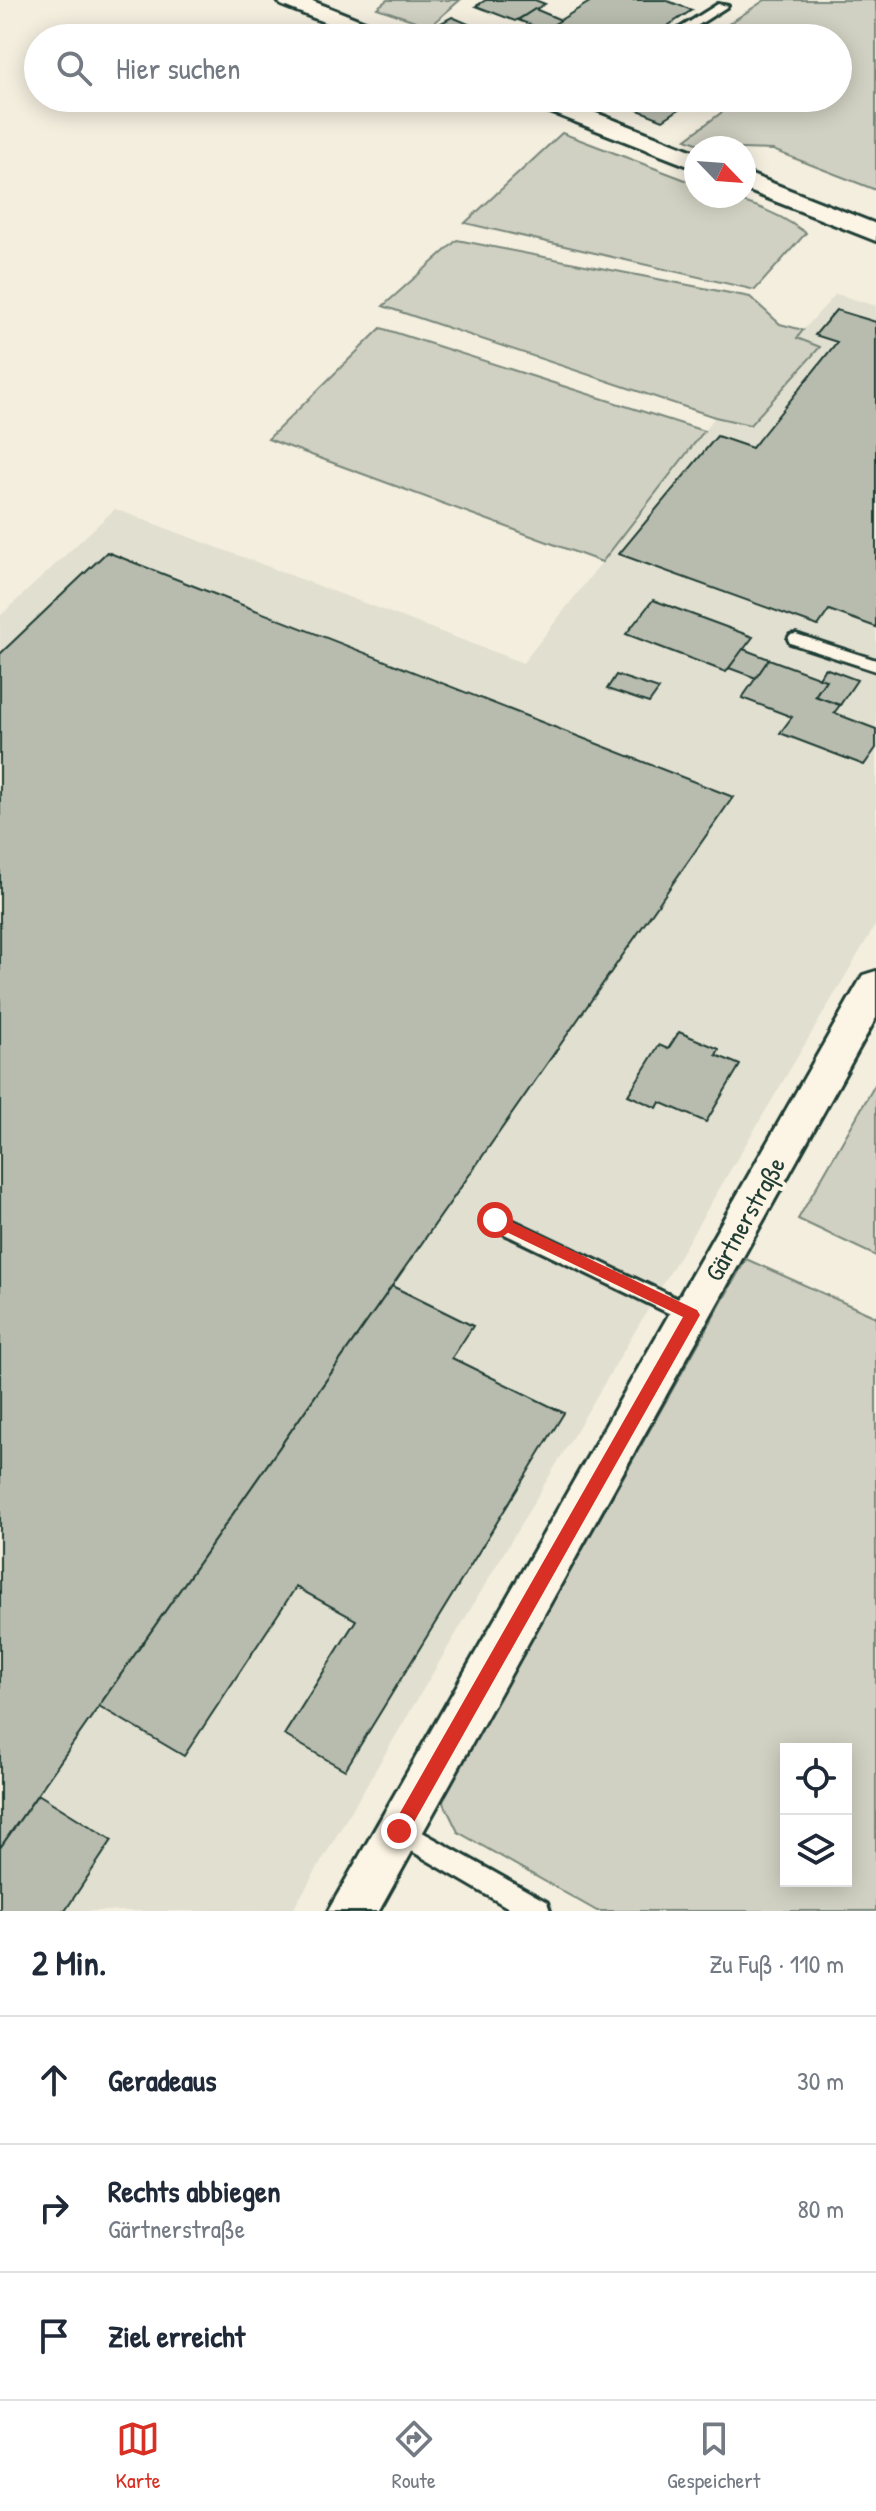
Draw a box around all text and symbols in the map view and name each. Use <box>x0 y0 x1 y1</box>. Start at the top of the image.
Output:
search box <box>24 24 852 112</box>
icon: search <box>52 46 96 90</box>
text: Hier suchen <box>116 48 240 88</box>
north arrow <box>684 136 756 208</box>
street label: Gärtnerstraße <box>696 1150 793 1287</box>
route start <box>477 1202 513 1238</box>
map controls <box>780 1743 852 1887</box>
button: locate <box>780 1743 852 1815</box>
route end <box>381 1813 417 1849</box>
button: layers <box>780 1815 852 1887</box>
text: 2 Min. <box>32 1940 106 1986</box>
text: Zu Fuß · 110 m <box>709 1946 844 1981</box>
icon: ahead <box>32 2058 76 2102</box>
text: Geradeaus <box>108 2060 217 2100</box>
text: 30 m <box>797 2063 844 2098</box>
text: Rechts abbiegen <box>108 2171 281 2211</box>
icon: right <box>32 2186 76 2230</box>
text: 80 m <box>797 2191 844 2226</box>
text: Gärtnerstraße <box>108 2211 245 2246</box>
icon: arrive <box>32 2314 76 2358</box>
text: Ziel erreicht <box>108 2316 245 2356</box>
tab: Karte <box>116 2417 161 2495</box>
tab: Route <box>392 2417 436 2495</box>
tab: Gespeichert <box>667 2417 760 2495</box>

